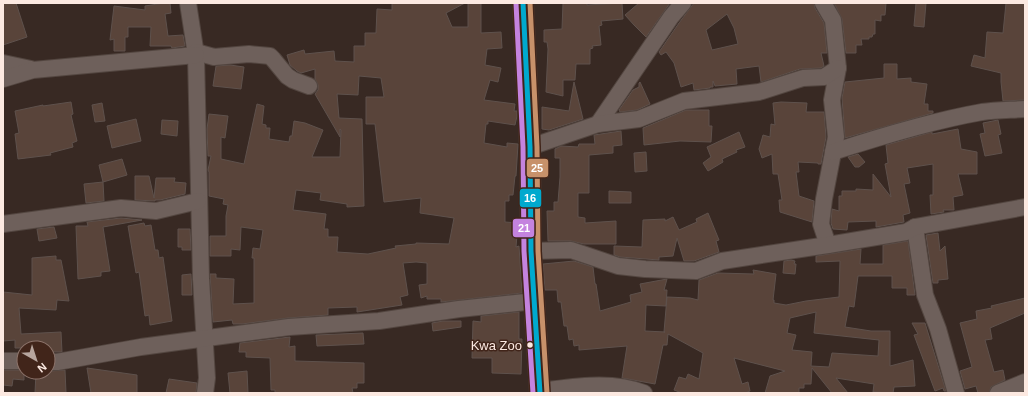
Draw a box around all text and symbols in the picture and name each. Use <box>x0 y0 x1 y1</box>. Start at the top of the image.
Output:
line badge: 25 <box>526 158 549 178</box>
text: 25 <box>531 162 543 174</box>
line badge: 16 <box>519 188 542 208</box>
text: 16 <box>524 192 536 204</box>
line badge: 21 <box>512 218 535 238</box>
text: 21 <box>518 222 530 234</box>
place label: Kwa Zoo <box>471 338 522 353</box>
north arrow <box>16 340 56 380</box>
marker: Kwa Zoo <box>525 340 535 350</box>
text: N <box>35 361 49 375</box>

